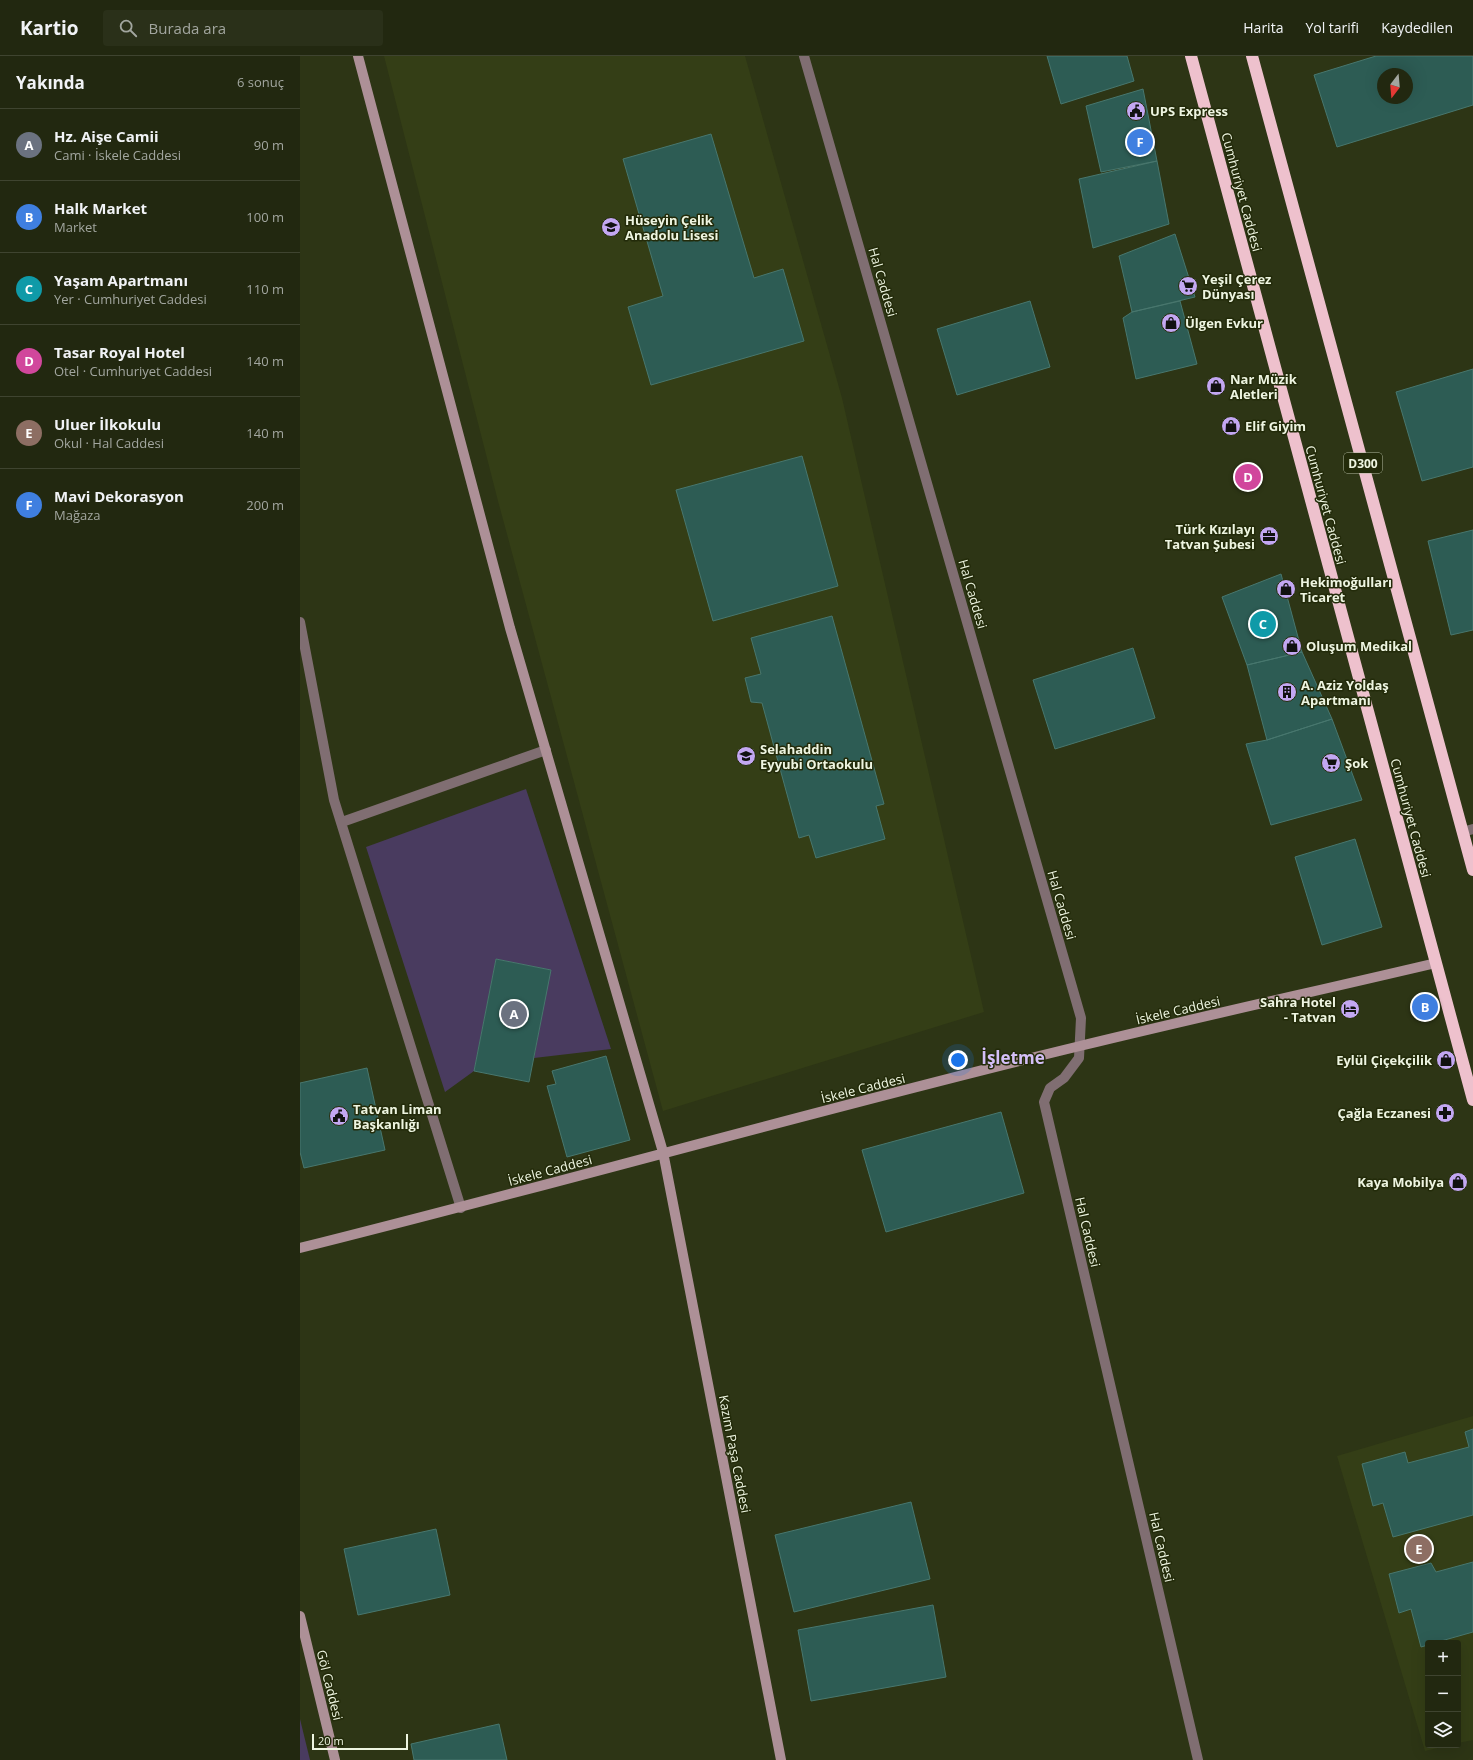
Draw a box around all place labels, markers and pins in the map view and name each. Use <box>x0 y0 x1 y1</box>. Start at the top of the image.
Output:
public building icon: UPS Express <box>1125 100 1147 122</box>
place label: UPS Express <box>1150 102 1228 120</box>
pin: F <box>1127 127 1153 157</box>
place label: Hüseyin Çelik Anadolu Lisesi <box>625 211 718 244</box>
school or university icon: Hüseyin Çelik Anadolu Lisesi <box>600 216 622 238</box>
place label: Yeşil Çerez Dünyası <box>1202 270 1271 303</box>
supermarket icon: Yeşil Çerez Dünyası <box>1177 275 1199 297</box>
shop icon: Ülgen Evkur <box>1160 312 1182 334</box>
place label: Ülgen Evkur <box>1185 314 1263 332</box>
place label: Nar Müzik Aletleri <box>1230 370 1298 403</box>
shop icon: Nar Müzik Aletleri <box>1205 375 1227 397</box>
shop icon: Elif Giyim <box>1220 415 1242 437</box>
place label: Elif Giyim <box>1245 417 1306 435</box>
pin: D <box>1235 462 1261 492</box>
place label: Türk Kızılayı Tatvan Şubesi <box>1165 520 1255 553</box>
office icon: Türk Kızılayı Tatvan Şubesi <box>1258 525 1280 547</box>
place label: Hekimoğulları Ticaret <box>1300 573 1392 606</box>
shop icon: Hekimoğulları Ticaret <box>1275 578 1297 600</box>
pin: C <box>1250 609 1276 639</box>
shop icon: Oluşum Medikal <box>1281 635 1303 657</box>
place label: Oluşum Medikal <box>1306 637 1412 655</box>
place label: A. Aziz Yoldaş Apartmanı <box>1301 676 1389 709</box>
building icon: A. Aziz Yoldaş Apartmanı <box>1276 681 1298 703</box>
place label: Selahaddin Eyyubi Ortaokulu <box>760 740 873 773</box>
school or university icon: Selahaddin Eyyubi Ortaokulu <box>735 745 757 767</box>
supermarket icon: Şok <box>1320 752 1342 774</box>
place label: Şok <box>1345 754 1369 772</box>
pin: B <box>1412 992 1438 1022</box>
place label: Sahra Hotel - Tatvan <box>1260 993 1336 1026</box>
hotel icon: Sahra Hotel - Tatvan <box>1339 998 1361 1020</box>
pin: A <box>501 999 527 1029</box>
shop icon: Eylül Çiçekçilik <box>1435 1049 1457 1071</box>
place label: Eylül Çiçekçilik <box>1336 1051 1433 1069</box>
place label: Tatvan Liman Başkanlığı <box>353 1100 442 1133</box>
pharmacy icon: Çağla Eczanesi <box>1434 1102 1456 1124</box>
place label: Çağla Eczanesi <box>1338 1104 1431 1122</box>
public building icon: Tatvan Liman Başkanlığı <box>328 1105 350 1127</box>
shop icon: Kaya Mobilya <box>1447 1171 1469 1193</box>
place label: Kaya Mobilya <box>1357 1173 1444 1191</box>
pin: E <box>1406 1534 1432 1564</box>

